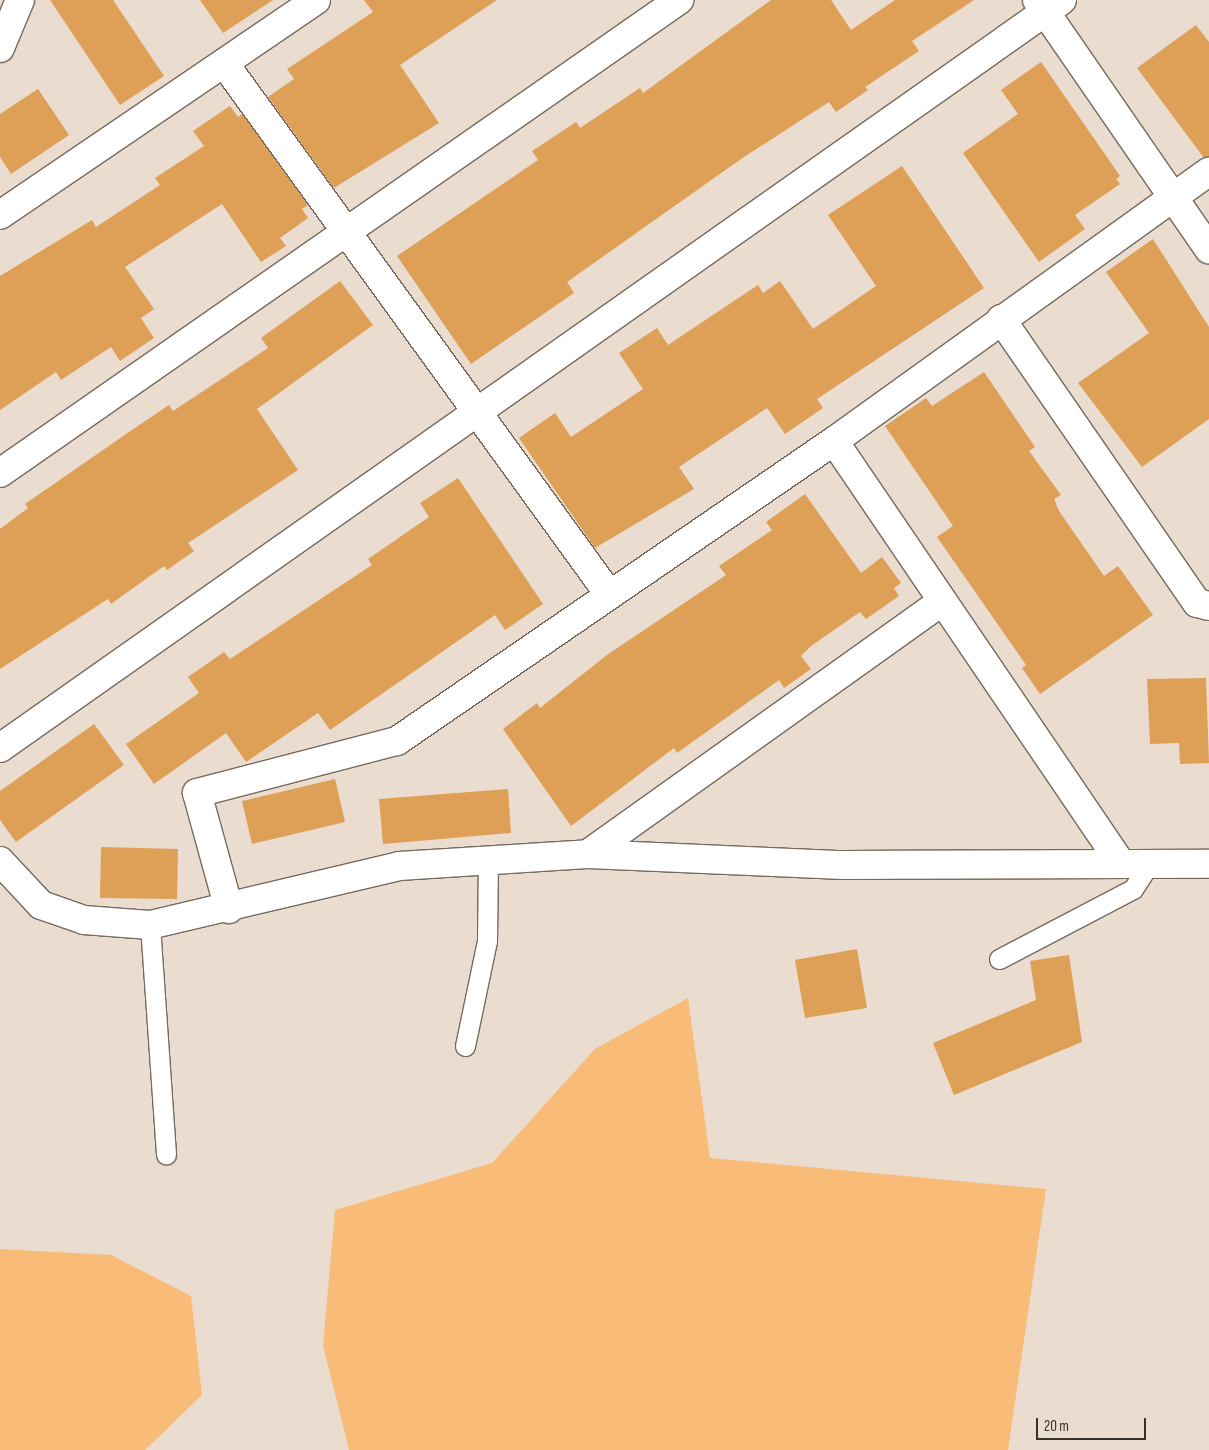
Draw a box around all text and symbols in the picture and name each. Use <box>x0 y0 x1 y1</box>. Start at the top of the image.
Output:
scale bar <box>1039 1408 1149 1440</box>
text: 20 m <box>1044 1417 1069 1436</box>

